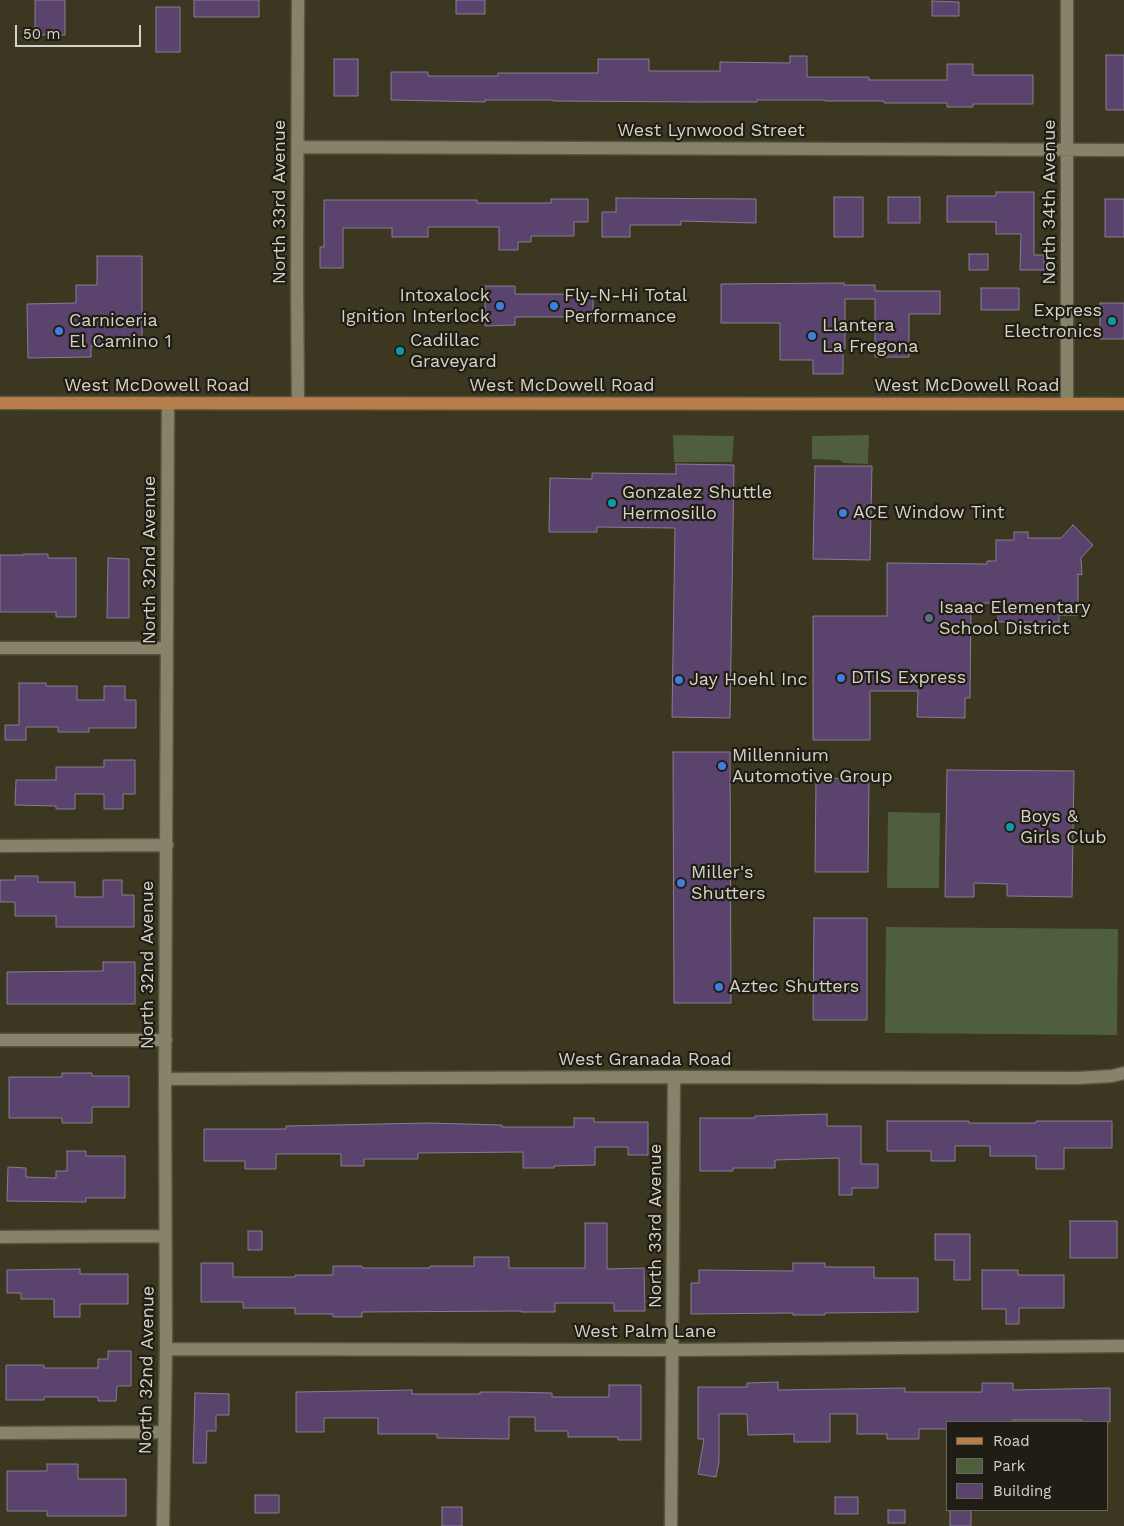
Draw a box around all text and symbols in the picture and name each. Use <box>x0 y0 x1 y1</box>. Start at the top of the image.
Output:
scale bar <box>18 15 144 47</box>
text: 50 m <box>23 25 60 43</box>
street label: North 34th Avenue <box>1039 119 1061 285</box>
street label: North 33rd Avenue <box>269 120 291 284</box>
street label: West Lynwood Street <box>617 120 805 142</box>
place label: Intoxalock Ignition Interlock <box>341 285 490 328</box>
place label: Fly-N-Hi Total Performance <box>564 285 687 328</box>
marker: Intoxalock Ignition Interlock <box>494 300 506 312</box>
marker: Fly-N-Hi Total Performance <box>548 300 560 312</box>
place label: Express Electronics <box>1004 300 1102 342</box>
place label: Carniceria El Camino 1 <box>69 310 172 352</box>
place label: Llantera La Fregona <box>822 315 918 358</box>
marker: Express Electronics <box>1106 315 1118 327</box>
marker: Carniceria El Camino 1 <box>53 325 65 337</box>
place label: Cadillac Graveyard <box>410 330 497 372</box>
marker: Llantera La Fregona <box>806 330 818 342</box>
marker: Cadillac Graveyard <box>394 345 406 357</box>
street label: West McDowell Road <box>64 375 250 397</box>
street label: West McDowell Road <box>469 375 655 397</box>
street label: West McDowell Road <box>874 375 1060 397</box>
street label: North 32nd Avenue <box>139 476 161 644</box>
place label: Gonzalez Shuttle Hermosillo <box>622 482 772 524</box>
marker: Gonzalez Shuttle Hermosillo <box>606 497 618 509</box>
place label: ACE Window Tint <box>853 502 1005 524</box>
marker: ACE Window Tint <box>837 507 849 519</box>
place label: Isaac Elementary School District <box>939 597 1091 640</box>
marker: Isaac Elementary School District <box>923 612 935 624</box>
place label: DTIS Express <box>851 667 966 689</box>
place label: Jay Hoehl Inc <box>689 669 807 691</box>
marker: DTIS Express <box>835 672 847 684</box>
marker: Jay Hoehl Inc <box>673 674 685 686</box>
place label: Millennium Automotive Group <box>732 745 892 788</box>
marker: Millennium Automotive Group <box>716 760 728 772</box>
place label: Boys & Girls Club <box>1020 806 1107 849</box>
marker: Boys & Girls Club <box>1004 821 1016 833</box>
place label: Miller's Shutters <box>691 862 766 904</box>
marker: Miller's Shutters <box>675 877 687 889</box>
street label: North 32nd Avenue <box>137 881 159 1049</box>
place label: Aztec Shutters <box>729 976 859 998</box>
marker: Aztec Shutters <box>713 981 725 993</box>
street label: West Granada Road <box>558 1049 732 1071</box>
street label: North 33rd Avenue <box>645 1144 667 1308</box>
street label: North 32nd Avenue <box>135 1285 159 1455</box>
street label: West Palm Lane <box>574 1321 716 1343</box>
legend <box>946 1421 1109 1511</box>
text: Road <box>993 1432 1030 1450</box>
text: Park <box>993 1457 1025 1475</box>
text: Building <box>993 1482 1051 1500</box>

